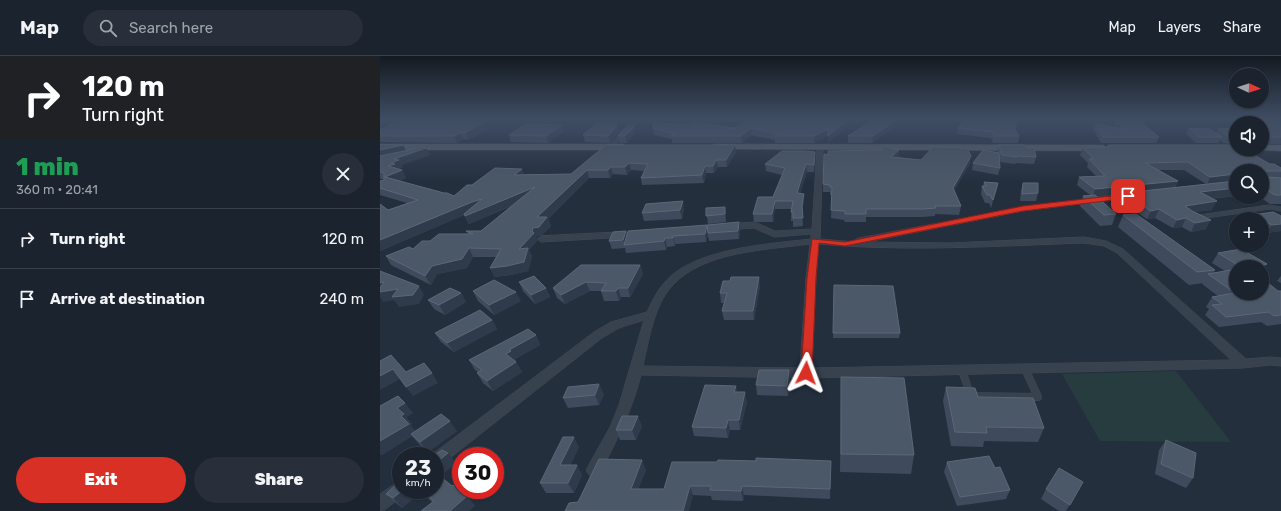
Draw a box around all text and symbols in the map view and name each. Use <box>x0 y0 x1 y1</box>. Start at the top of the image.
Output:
search box <box>83 10 363 46</box>
text: Map <box>20 16 59 39</box>
icon: search <box>97 17 119 39</box>
text: Search here <box>129 19 213 37</box>
text: Map <box>1109 19 1136 36</box>
text: Layers <box>1158 19 1201 36</box>
text: Share <box>1223 19 1261 36</box>
north arrow <box>1229 68 1269 108</box>
map controls <box>1229 68 1269 300</box>
text: 120 m <box>82 70 165 103</box>
icon: right <box>16 72 68 124</box>
text: Turn right <box>82 104 164 126</box>
button: sound <box>1229 116 1269 156</box>
text: 1 min <box>16 153 79 181</box>
button: close <box>322 153 364 195</box>
button: search <box>1229 164 1269 204</box>
pin <box>1111 179 1145 213</box>
text: 360 m · 20:41 <box>16 182 98 197</box>
icon: arrive <box>1117 185 1139 207</box>
button: + <box>1229 212 1269 252</box>
icon: right <box>16 228 38 250</box>
text: Turn right <box>50 230 125 248</box>
text: 120 m <box>322 230 364 248</box>
button: − <box>1229 260 1269 300</box>
icon: arrive <box>16 288 38 310</box>
text: Arrive at destination <box>50 290 205 308</box>
text: 240 m <box>319 290 364 308</box>
position arrow <box>785 352 827 394</box>
speed limit sign: 30 <box>452 447 504 499</box>
text: 23 <box>405 456 431 480</box>
button: Exit <box>16 457 186 503</box>
button: Share <box>194 457 364 503</box>
text: km/h <box>406 477 430 489</box>

